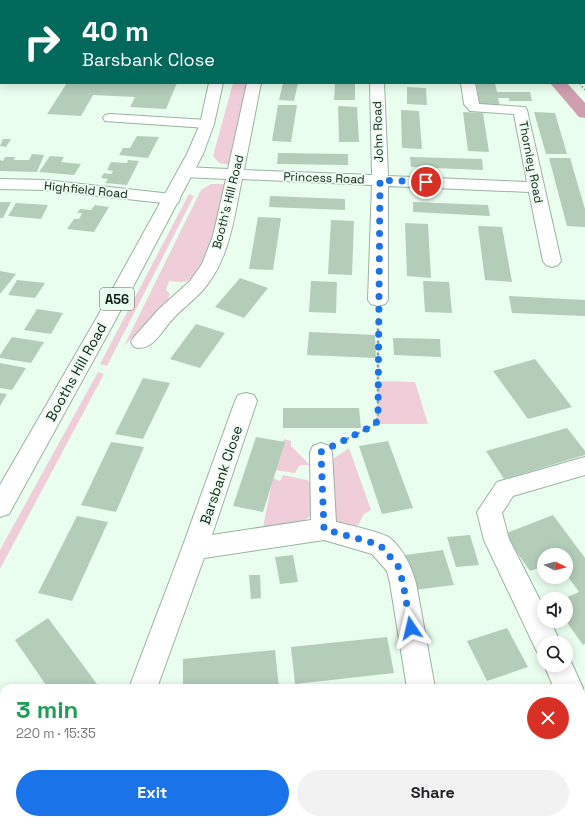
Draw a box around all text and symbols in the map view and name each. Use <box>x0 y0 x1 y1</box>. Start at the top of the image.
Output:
text: 40 m <box>82 13 149 49</box>
icon: right <box>16 16 68 68</box>
text: Barsbank Close <box>82 48 215 71</box>
street label: John Road <box>369 101 387 163</box>
street label: Thornley Road <box>515 119 547 205</box>
street label: Booth's Hill Road <box>209 153 247 251</box>
pin <box>409 165 443 199</box>
street label: Princess Road <box>283 169 365 187</box>
icon: arrive <box>415 171 437 193</box>
street label: Highfield Road <box>43 178 129 202</box>
road number: A56 <box>100 288 134 310</box>
street label: Booths Hill Road <box>42 320 110 424</box>
street label: Barsbank Close <box>196 423 246 527</box>
north arrow <box>537 548 573 584</box>
map controls <box>537 548 573 672</box>
button: sound <box>537 592 573 628</box>
position arrow <box>390 607 432 649</box>
button: search <box>537 636 573 672</box>
text: 3 min <box>16 694 78 725</box>
button: close <box>527 697 569 739</box>
text: 220 m · 15:35 <box>16 725 96 742</box>
button: Exit <box>16 770 289 816</box>
button: Share <box>297 770 569 816</box>

